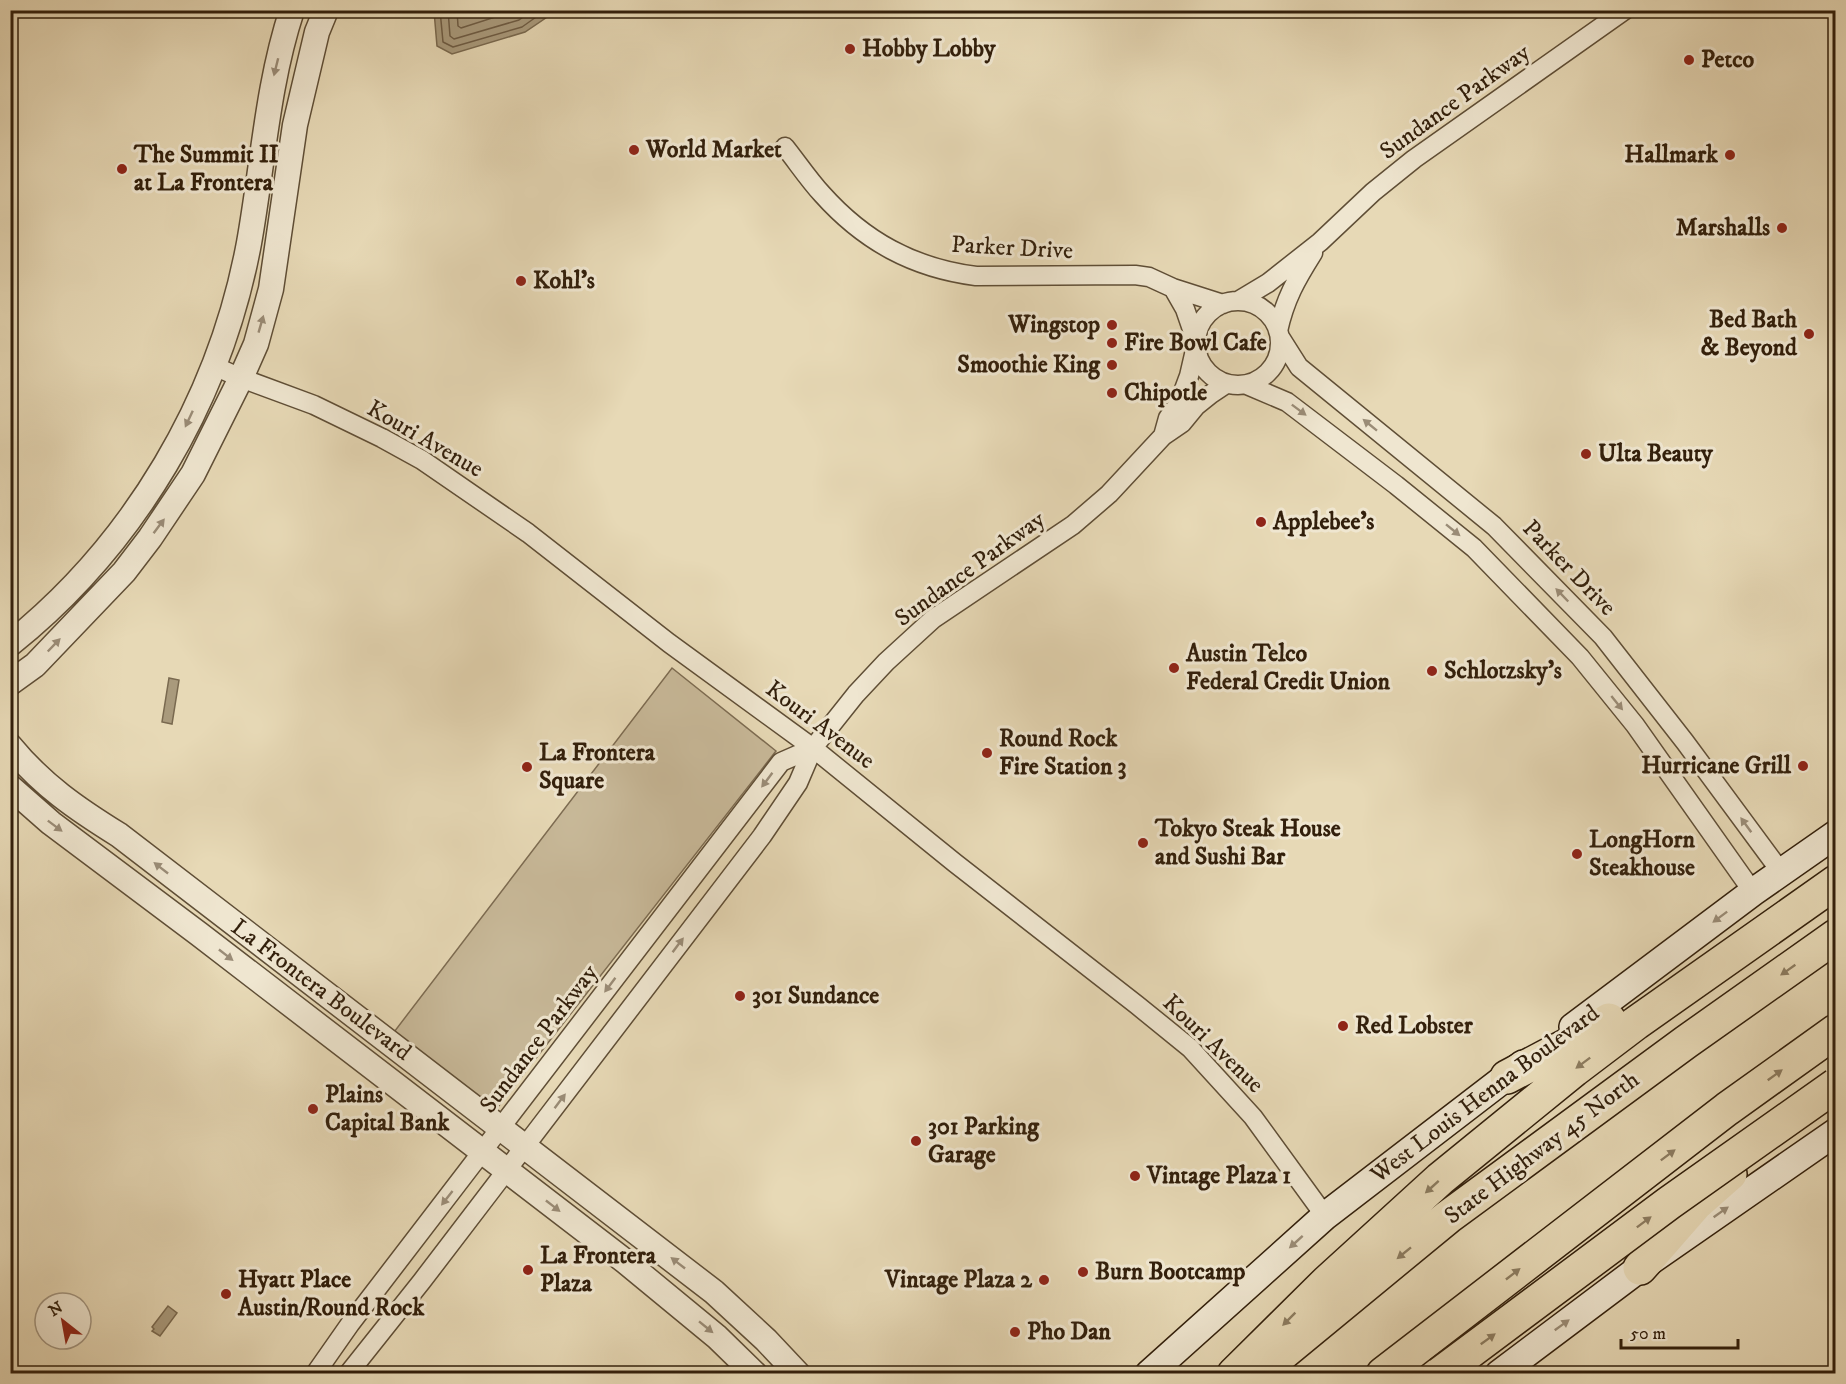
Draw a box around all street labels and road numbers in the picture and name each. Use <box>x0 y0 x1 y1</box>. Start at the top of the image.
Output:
street label: Sundance Parkway <box>1374 37 1536 167</box>
street label: Parker Drive <box>950 230 1074 266</box>
street label: Kouri Avenue <box>361 394 489 484</box>
street label: Sundance Parkway <box>889 504 1051 634</box>
street label: Parker Drive <box>1516 514 1622 622</box>
street label: Kouri Avenue <box>759 674 881 776</box>
street label: La Frontera Boulevard <box>225 912 417 1068</box>
street label: Sundance Parkway <box>473 958 605 1119</box>
street label: Kouri Avenue <box>1156 988 1270 1100</box>
street label: West Louis Henna Boulevard <box>1364 998 1605 1190</box>
street label: State Highway 45 North <box>1439 1065 1646 1231</box>

